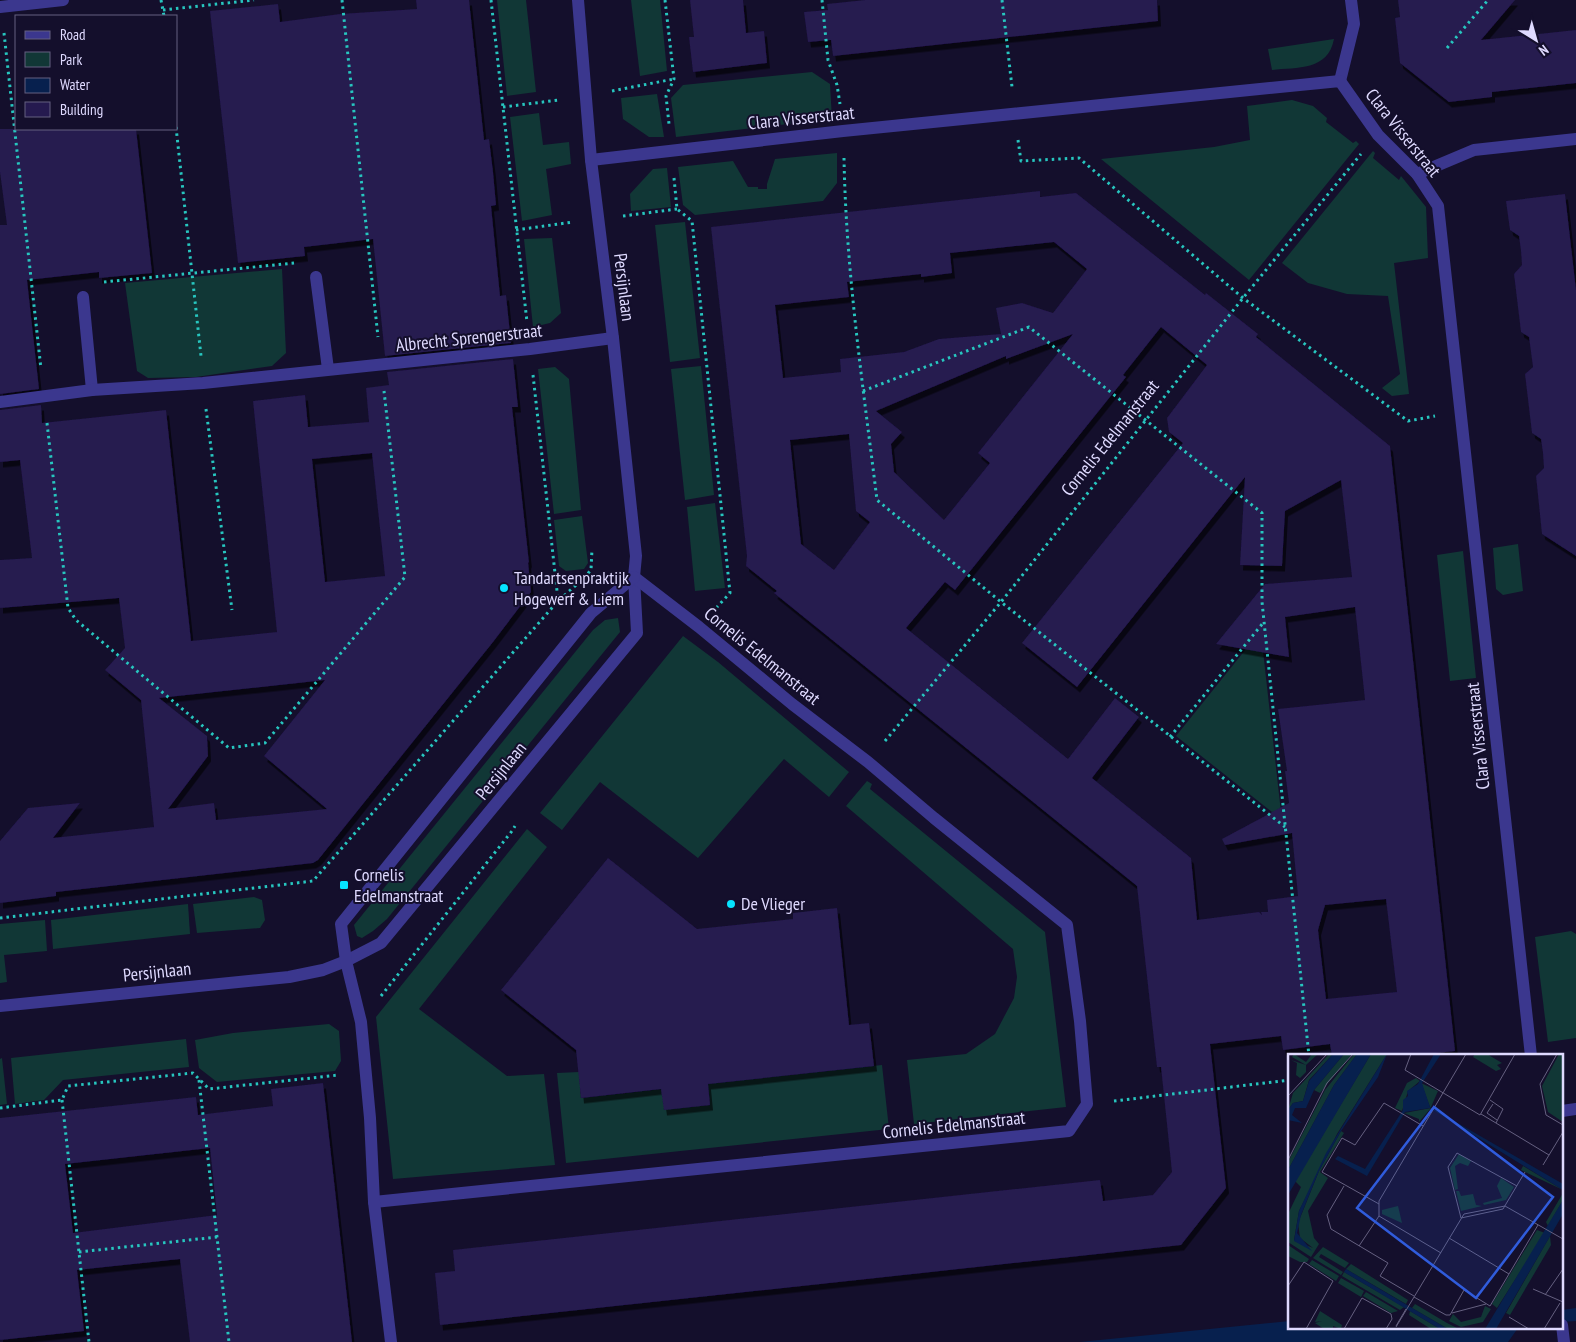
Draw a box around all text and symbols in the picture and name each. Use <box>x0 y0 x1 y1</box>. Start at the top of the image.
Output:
legend <box>15 15 178 130</box>
north arrow <box>1511 15 1561 65</box>
text: Road <box>60 25 86 44</box>
text: N <box>1535 41 1552 60</box>
text: Park <box>60 50 82 69</box>
text: Water <box>60 75 91 94</box>
street label: Clara Visserstraat <box>1361 84 1446 182</box>
text: Building <box>60 100 103 119</box>
street label: Clara Visserstraat <box>746 100 856 135</box>
street label: Persijnlaan <box>609 252 640 322</box>
street label: Albrecht Sprengerstraat <box>395 318 543 357</box>
street label: Cornelis Edelmanstraat <box>1056 375 1164 501</box>
place label: Tandartsenpraktijk Hogewerf & Liem <box>514 566 629 610</box>
marker: Tandartsenpraktijk Hogewerf & Liem <box>498 582 510 594</box>
street label: Cornelis Edelmanstraat <box>699 602 825 710</box>
street label: Clara Visserstraat <box>1460 681 1495 791</box>
street label: Persijnlaan <box>470 737 531 804</box>
place label: Cornelis Edelmanstraat <box>354 863 443 907</box>
marker: Cornelis Edelmanstraat <box>338 879 350 891</box>
place label: De Vlieger <box>741 892 805 915</box>
marker: De Vlieger <box>725 898 737 910</box>
street label: Persijnlaan <box>122 956 192 987</box>
inset map <box>1288 1054 1564 1330</box>
street label: Cornelis Edelmanstraat <box>882 1106 1026 1143</box>

